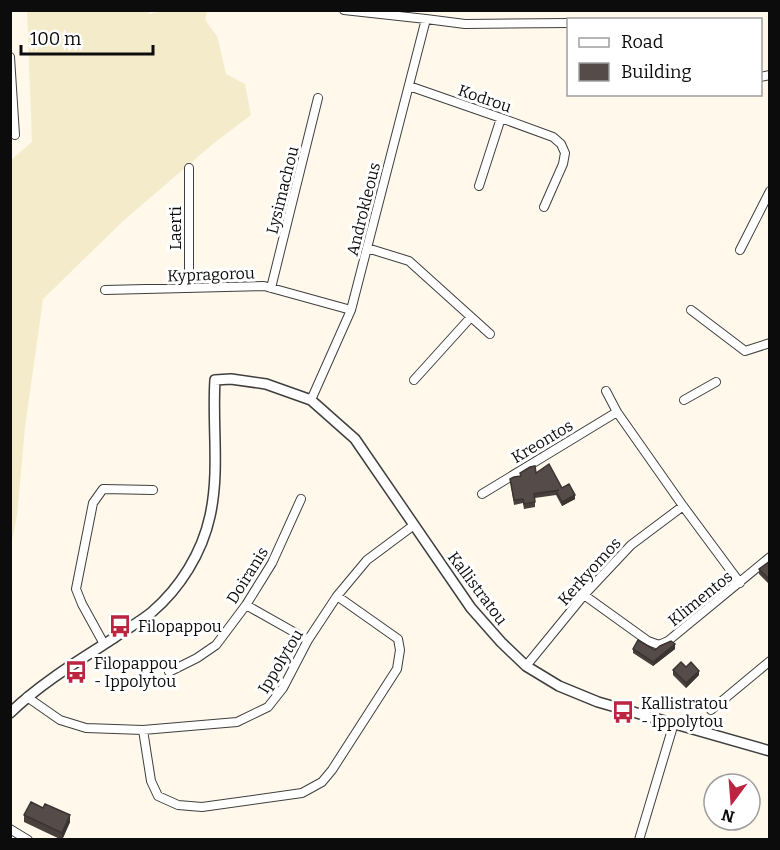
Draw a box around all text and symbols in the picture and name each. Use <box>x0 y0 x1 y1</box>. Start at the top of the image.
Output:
scale bar <box>21 18 153 56</box>
legend <box>567 18 762 96</box>
text: 100 m <box>30 28 81 50</box>
text: Road <box>621 31 664 53</box>
text: Building <box>621 61 692 83</box>
street label: Kodrou <box>456 81 514 116</box>
street label: Lysimachou <box>262 144 303 236</box>
street label: Androkleous <box>343 160 384 258</box>
street label: Laerti <box>166 206 185 250</box>
street label: Kypragorou <box>167 263 255 286</box>
street label: Kreontos <box>508 416 576 467</box>
street label: Kerkyomos <box>554 534 625 609</box>
street label: Doiranis <box>223 543 272 607</box>
street label: Kallistratou <box>444 548 511 629</box>
street label: Klimentos <box>664 567 736 630</box>
bus stop icon: Filopappou <box>107 613 133 639</box>
place label: Filopappou <box>138 617 222 636</box>
street label: Ippolytou <box>254 626 307 697</box>
place label: Filopappou - Ippolytou <box>94 654 178 691</box>
bus stop icon: Filopappou - Ippolytou <box>63 659 89 685</box>
place label: Kallistratou - Ippolytou <box>641 694 728 731</box>
bus stop icon: Kallistratou - Ippolytou <box>610 699 636 725</box>
north arrow <box>702 772 762 832</box>
text: N <box>719 805 737 827</box>

